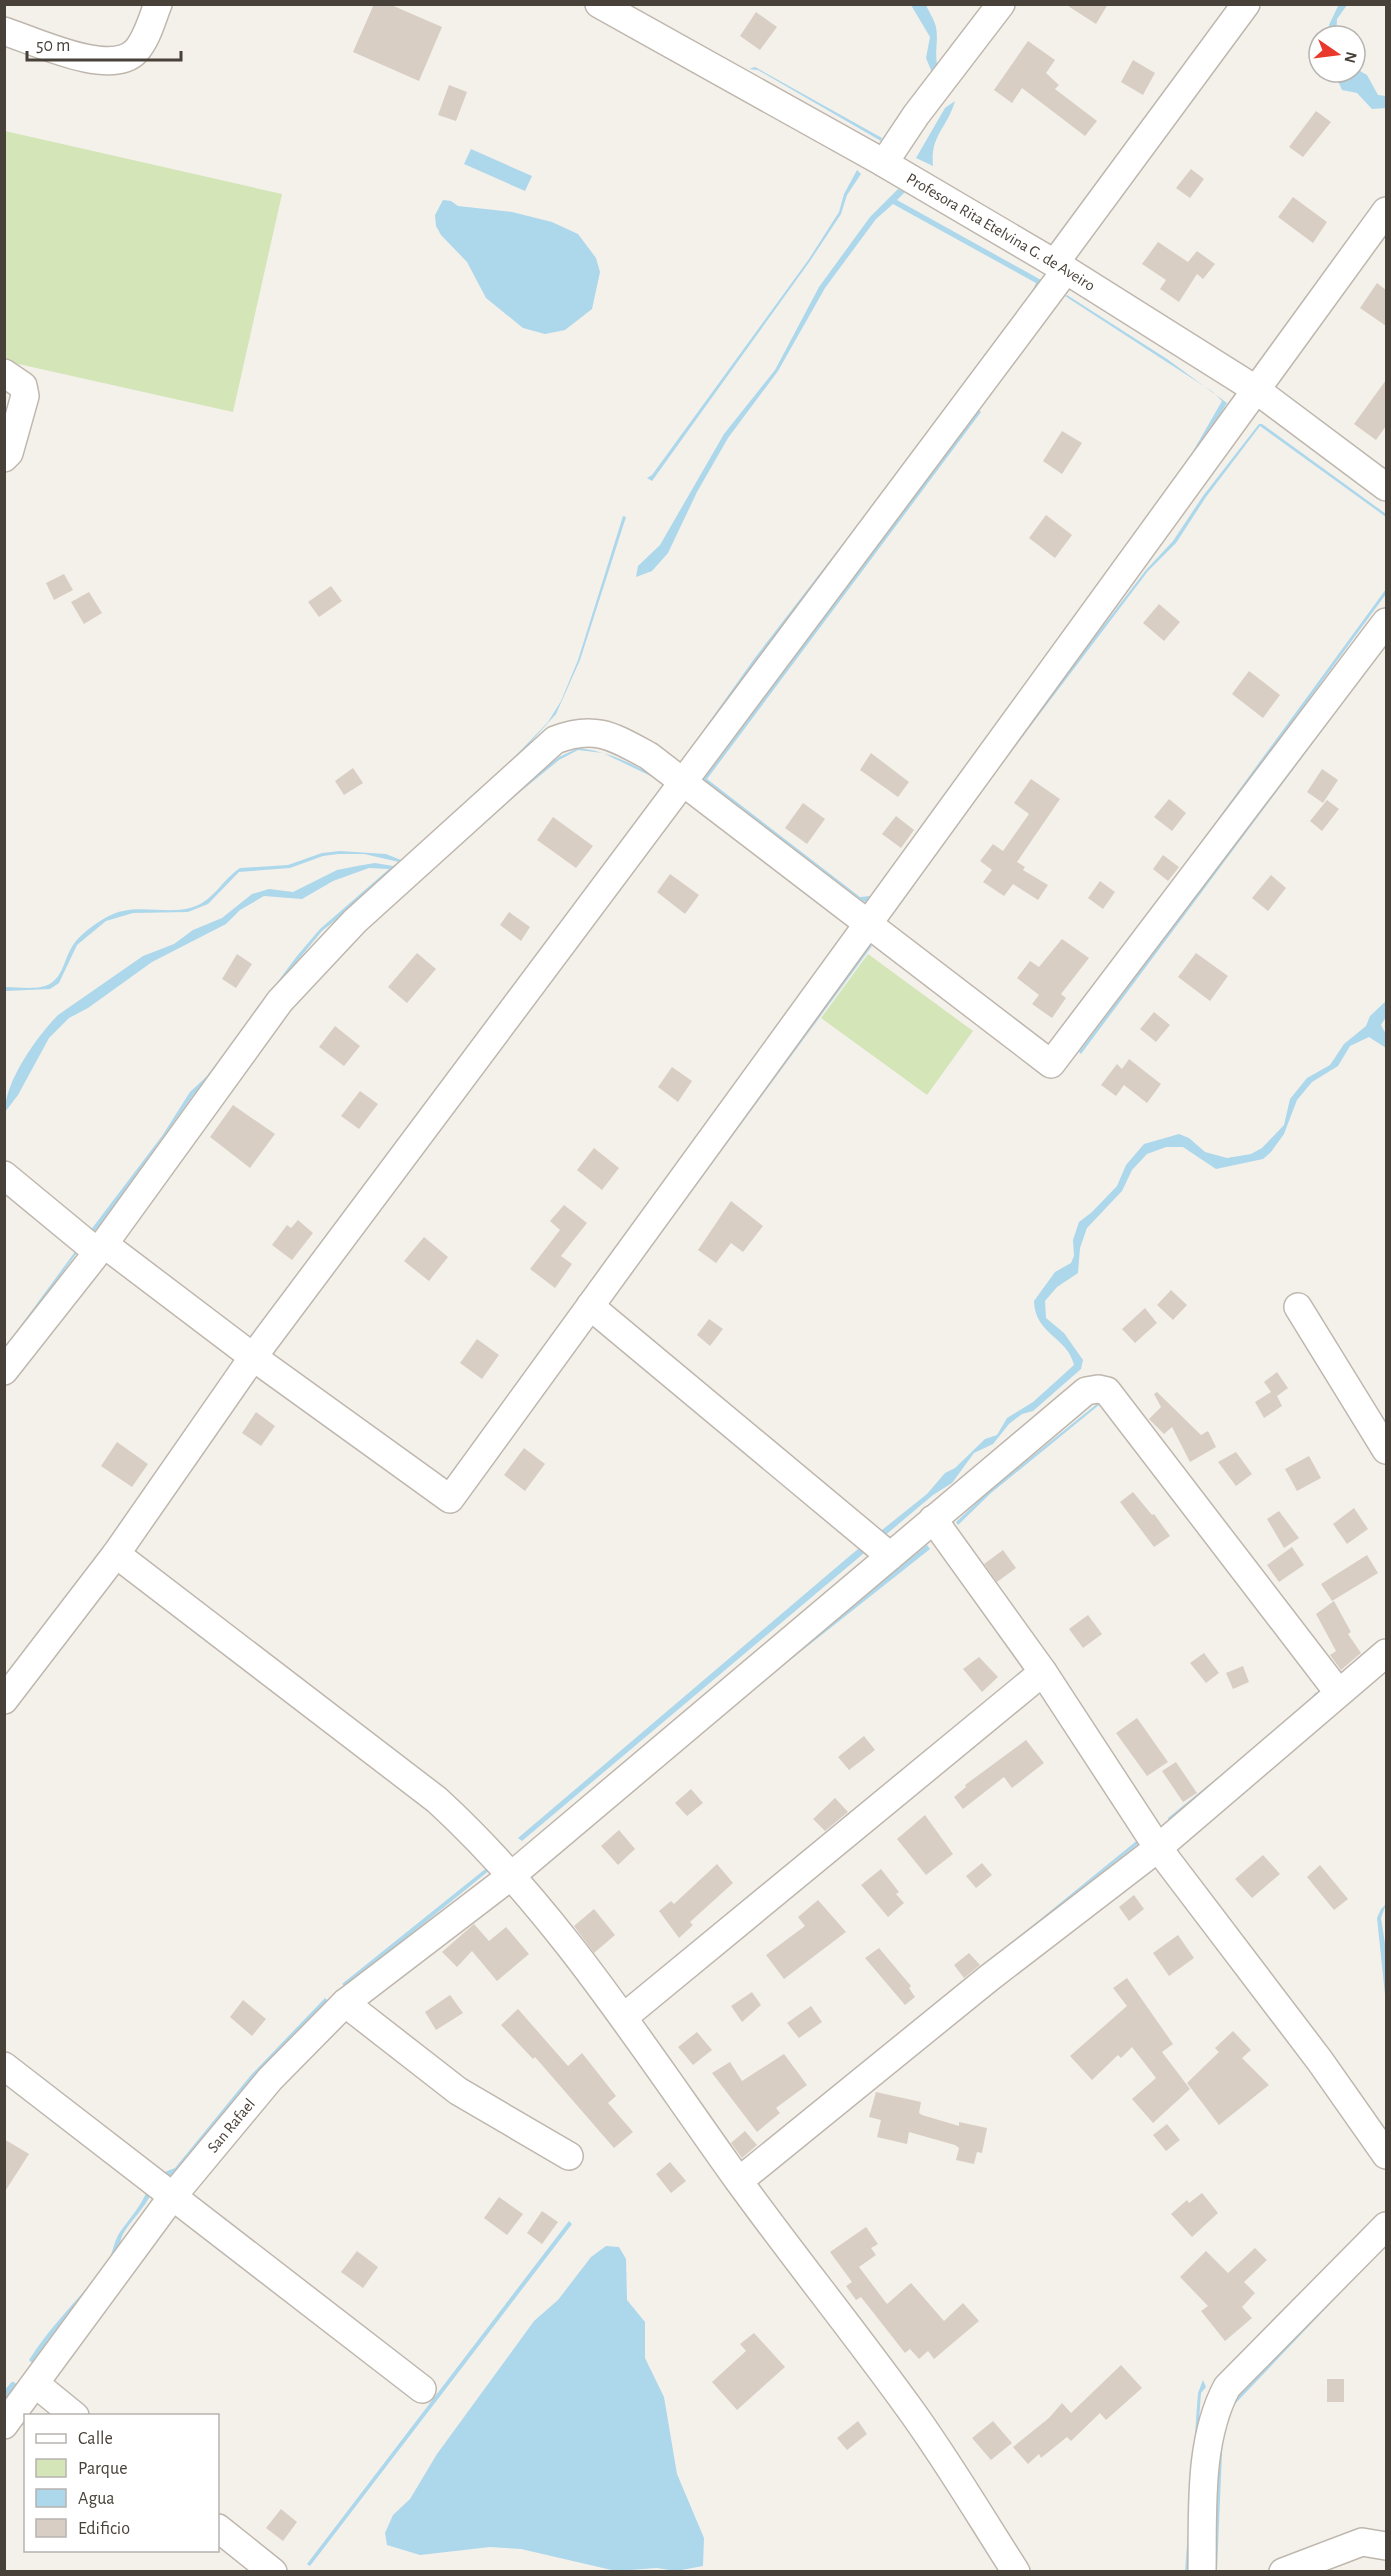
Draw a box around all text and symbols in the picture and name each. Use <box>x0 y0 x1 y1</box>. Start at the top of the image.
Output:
scale bar <box>27 24 182 62</box>
north arrow <box>1307 24 1367 84</box>
text: 50 m <box>36 37 70 55</box>
text: N <box>1341 50 1360 65</box>
street label: Profesora Rita Etelvina G. de Aveiro <box>904 170 1098 294</box>
street label: San Rafael <box>204 2096 258 2156</box>
legend <box>24 2414 219 2552</box>
text: Calle <box>78 2430 113 2448</box>
text: Parque <box>78 2460 127 2478</box>
text: Agua <box>78 2490 115 2508</box>
text: Edificio <box>78 2520 130 2538</box>

